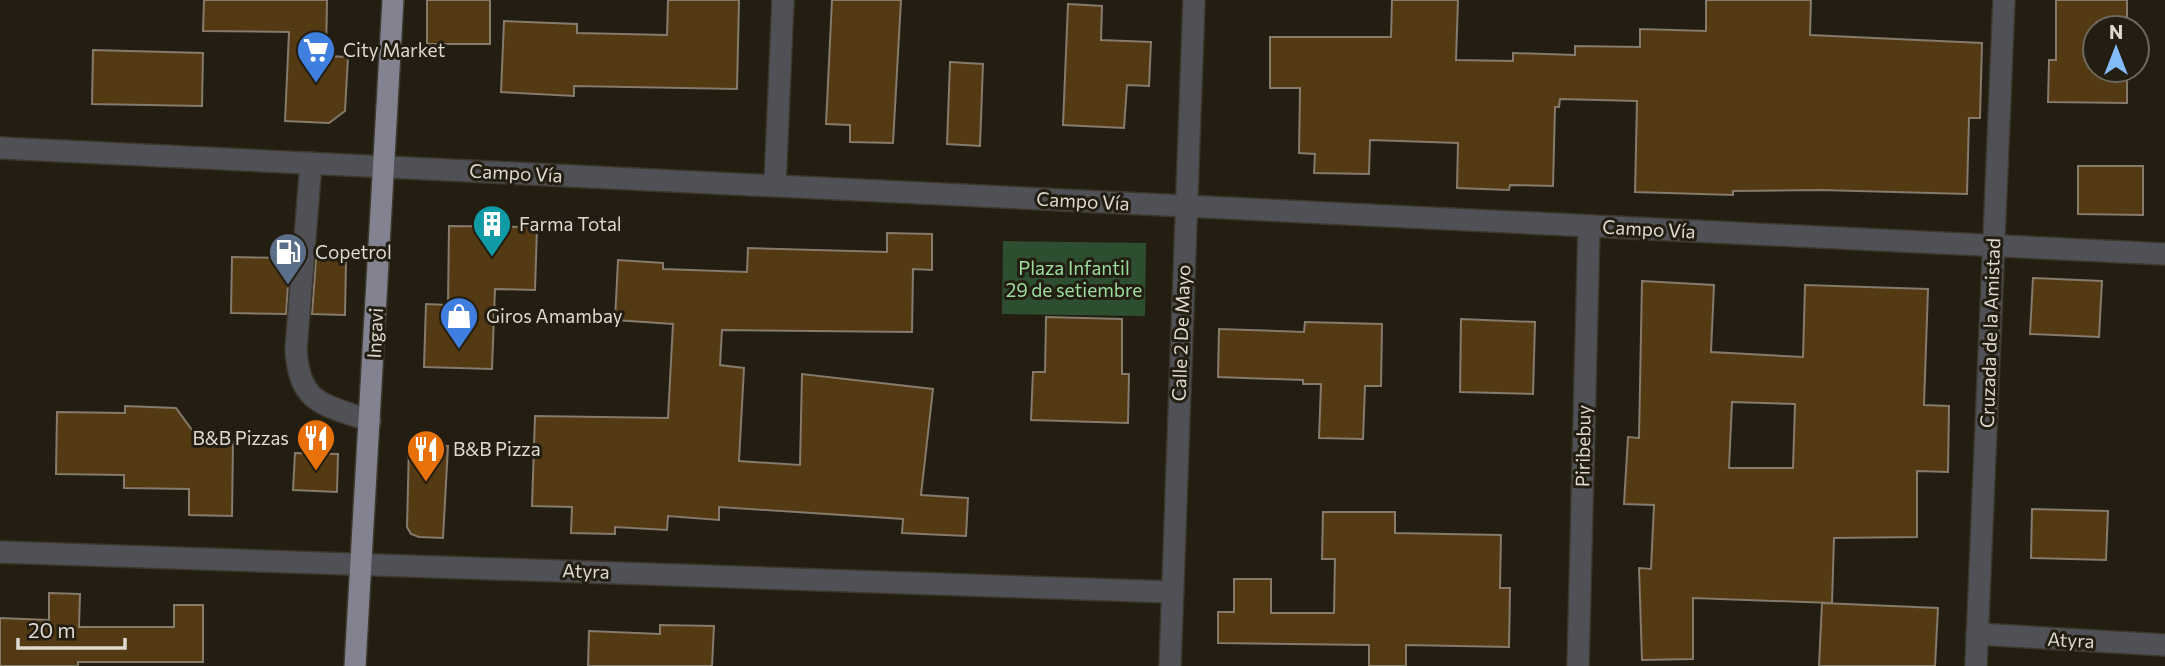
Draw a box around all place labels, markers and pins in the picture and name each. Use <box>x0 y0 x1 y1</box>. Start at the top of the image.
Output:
supermarket icon: City Market <box>295 29 337 84</box>
place label: City Market <box>343 38 445 61</box>
building icon: Farma Total <box>471 203 513 258</box>
place label: Farma Total <box>519 212 622 235</box>
fuel station icon: Copetrol <box>267 231 309 286</box>
place label: Copetrol <box>315 240 392 263</box>
shop icon: Giros Amambay <box>438 295 480 350</box>
place label: Giros Amambay <box>486 304 623 327</box>
restaurant icon: B&B Pizzas <box>295 417 337 472</box>
place label: B&B Pizzas <box>193 426 289 449</box>
restaurant icon: B&B Pizza <box>405 428 447 483</box>
place label: B&B Pizza <box>453 437 541 460</box>

